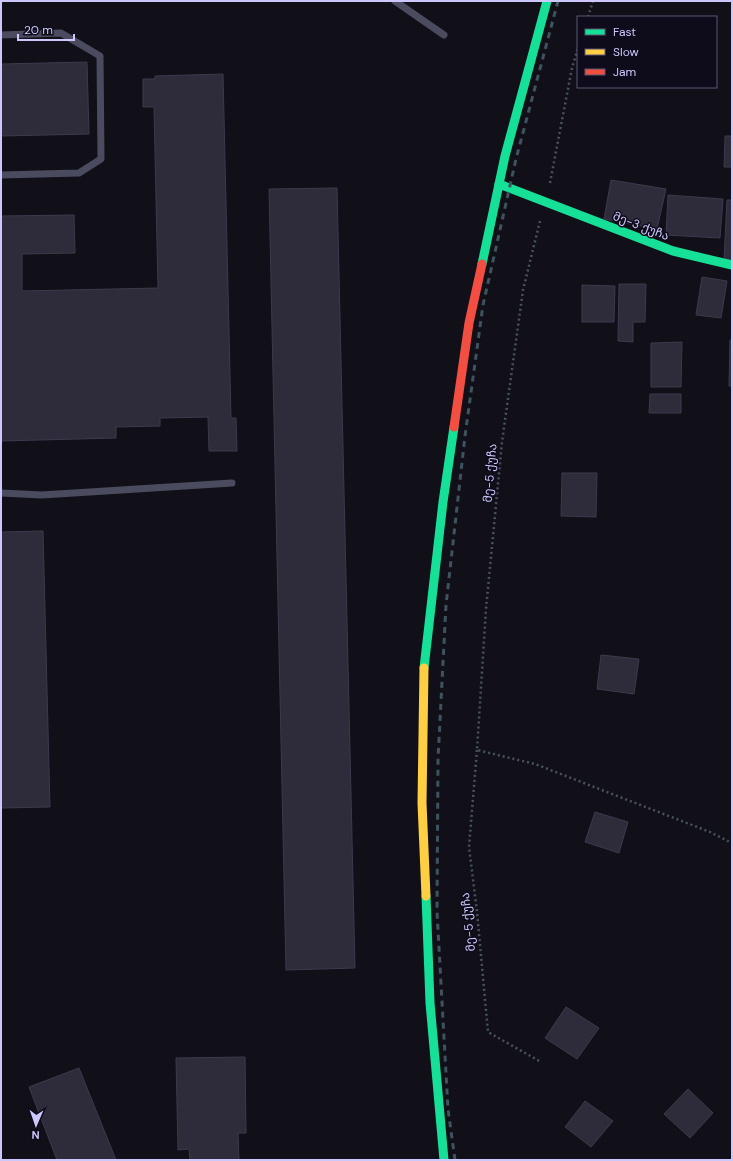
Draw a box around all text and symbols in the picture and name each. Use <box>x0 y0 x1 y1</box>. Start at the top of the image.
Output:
scale bar <box>18 16 74 42</box>
legend <box>577 16 717 88</box>
text: 20 m <box>24 22 53 38</box>
text: Fast <box>613 24 636 40</box>
text: Slow <box>613 44 639 60</box>
text: Jam <box>613 64 636 80</box>
street label: მე-3 ქუჩა <box>611 208 671 244</box>
street label: მე-5 ქუჩა <box>479 443 501 503</box>
street label: მე-5 ქუჩა <box>457 892 479 952</box>
north arrow <box>16 1105 56 1145</box>
text: N <box>31 1128 40 1142</box>

